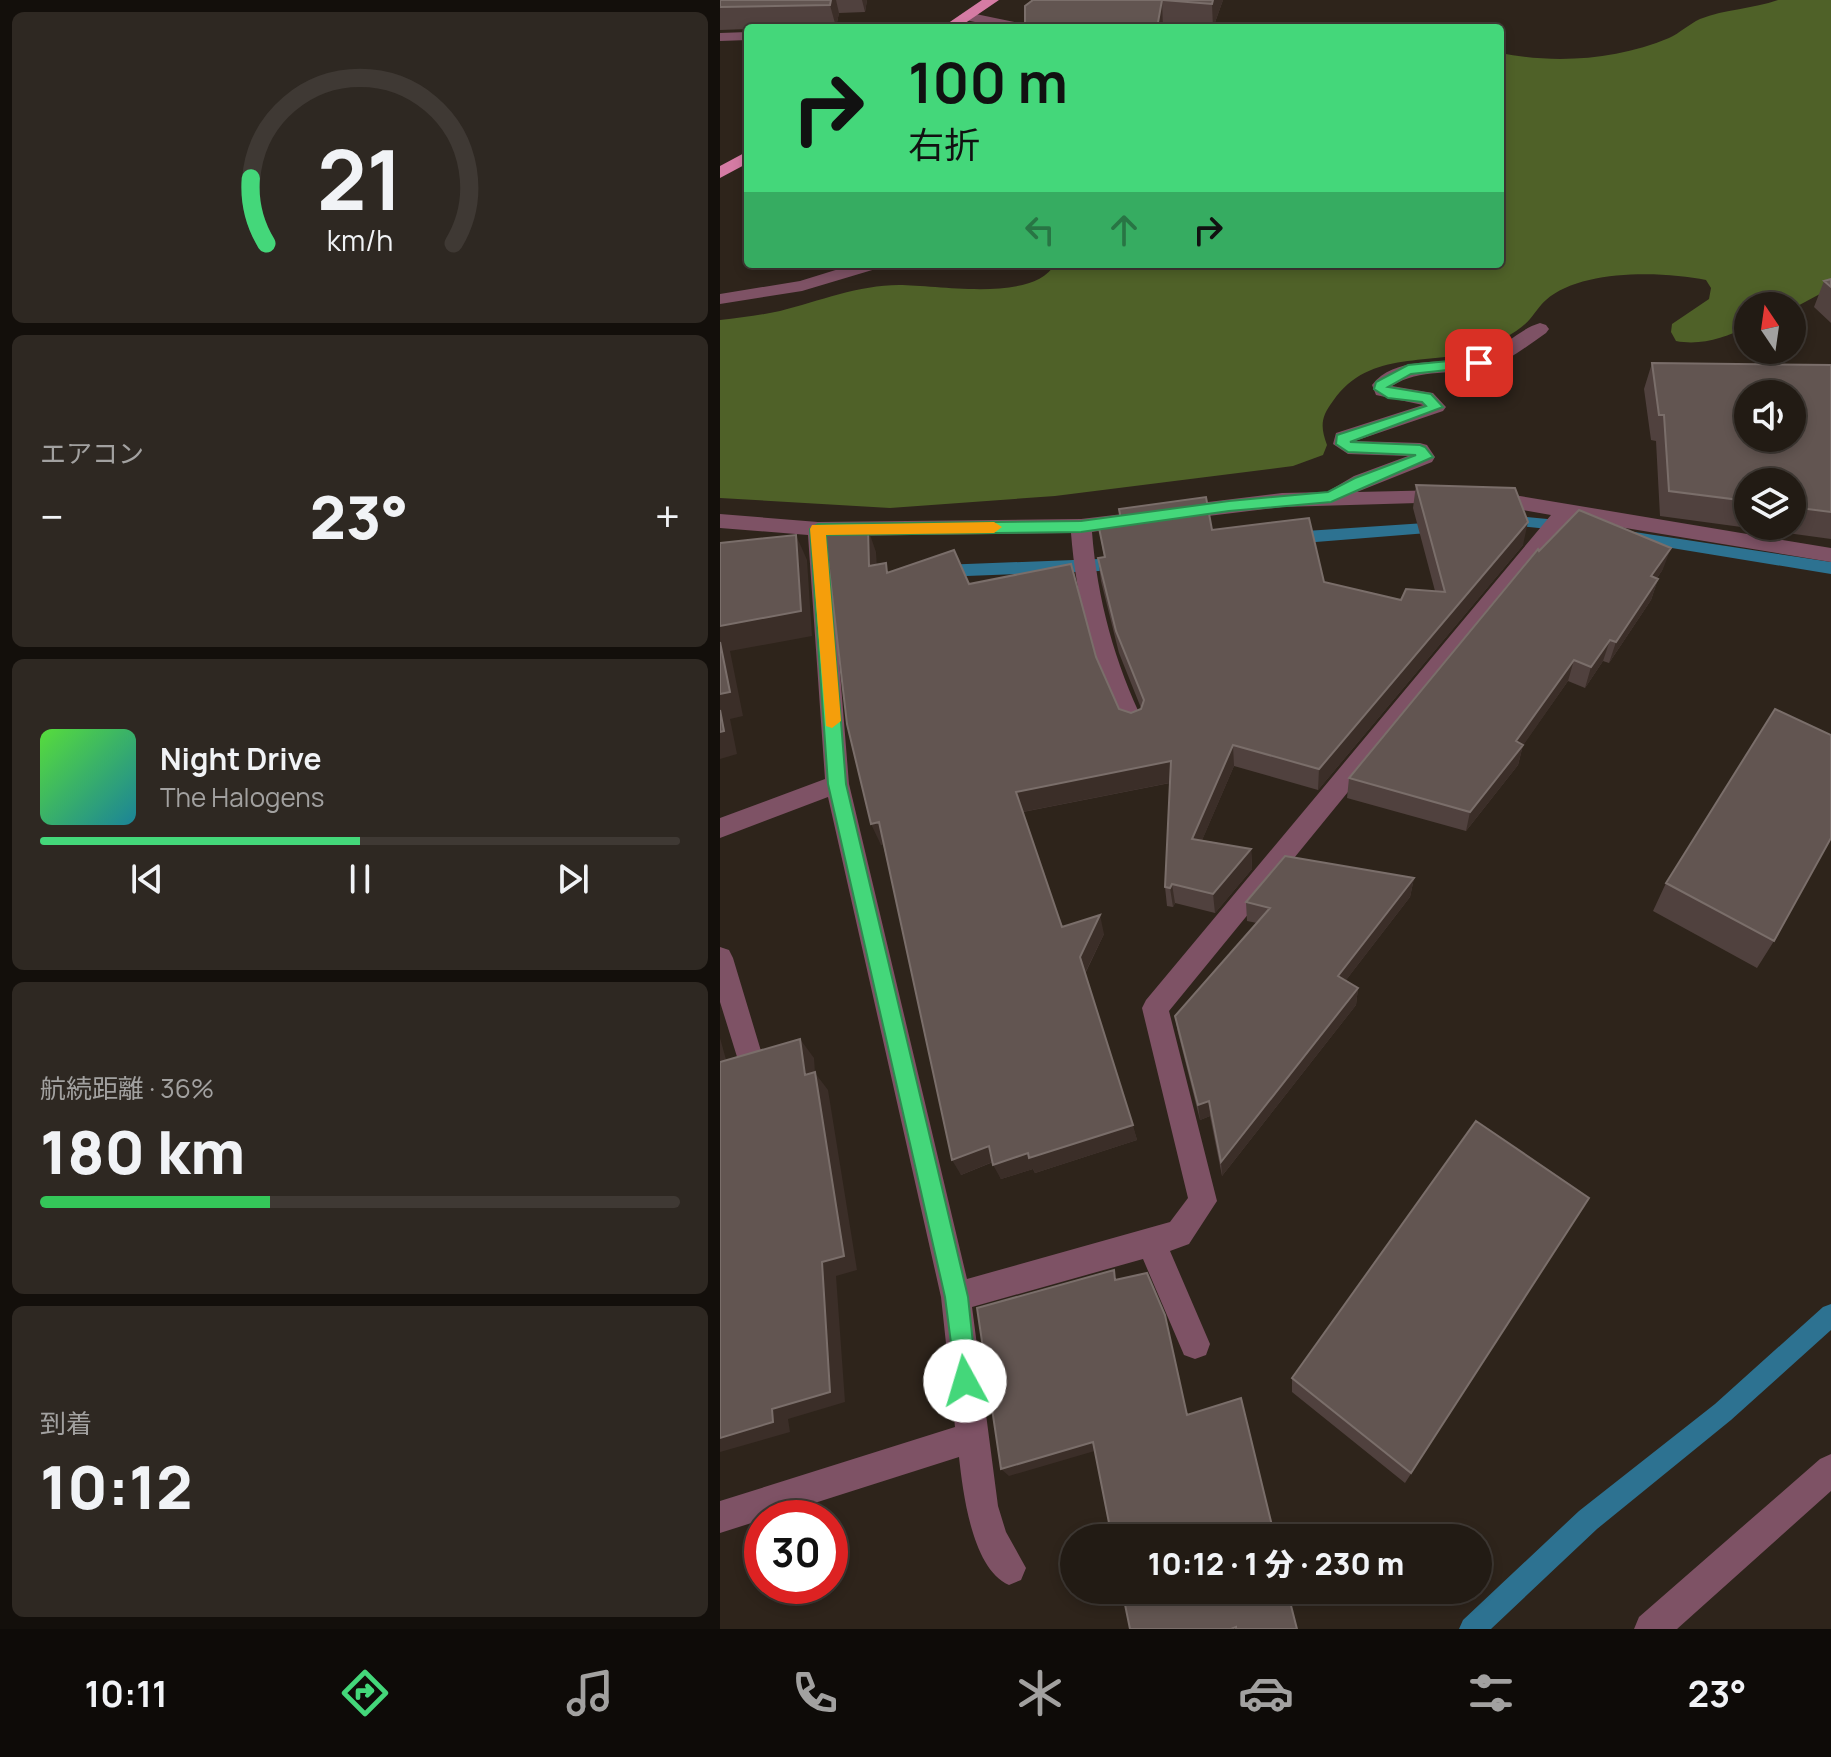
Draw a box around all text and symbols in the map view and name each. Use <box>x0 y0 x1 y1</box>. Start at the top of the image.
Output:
text: 100 m <box>908 43 1068 120</box>
icon: right <box>776 56 880 160</box>
text: 21 <box>317 120 403 234</box>
text: 右折 <box>908 120 980 169</box>
icon: left <box>1018 208 1062 252</box>
icon: ahead <box>1102 208 1146 252</box>
icon: right <box>1186 208 1230 252</box>
text: km/h <box>327 221 393 260</box>
north arrow <box>1734 292 1806 364</box>
map controls <box>1734 292 1806 540</box>
pin <box>1445 329 1513 397</box>
icon: arrive <box>1457 341 1501 385</box>
button: sound <box>1734 380 1806 452</box>
text: エアコン <box>40 435 144 471</box>
button: layers <box>1734 468 1806 540</box>
text: 23° <box>310 475 409 557</box>
text: − <box>40 486 64 546</box>
text: + <box>655 486 680 546</box>
text: Night Drive <box>160 738 322 779</box>
text: The Halogens <box>160 779 324 815</box>
icon: previous <box>125 857 169 901</box>
icon: pause <box>338 857 382 901</box>
icon: next <box>551 857 595 901</box>
text: 航続距離 · 36% <box>40 1070 214 1106</box>
text: 180 km <box>40 1110 245 1192</box>
position arrow <box>923 1339 1007 1423</box>
text: 到着 <box>40 1405 92 1441</box>
text: 10:12 <box>40 1445 193 1527</box>
speed limit sign: 30 <box>744 1500 848 1604</box>
text: 10:12 · 1 分 · 230 m <box>1148 1543 1404 1584</box>
icon: directions <box>337 1665 393 1721</box>
icon: music <box>562 1665 618 1721</box>
icon: phone <box>787 1665 843 1721</box>
icon: climate <box>1012 1665 1068 1721</box>
icon: car <box>1238 1665 1294 1721</box>
icon: filters <box>1463 1665 1519 1721</box>
text: 10:11 <box>85 1669 168 1718</box>
text: 23° <box>1688 1669 1746 1718</box>

